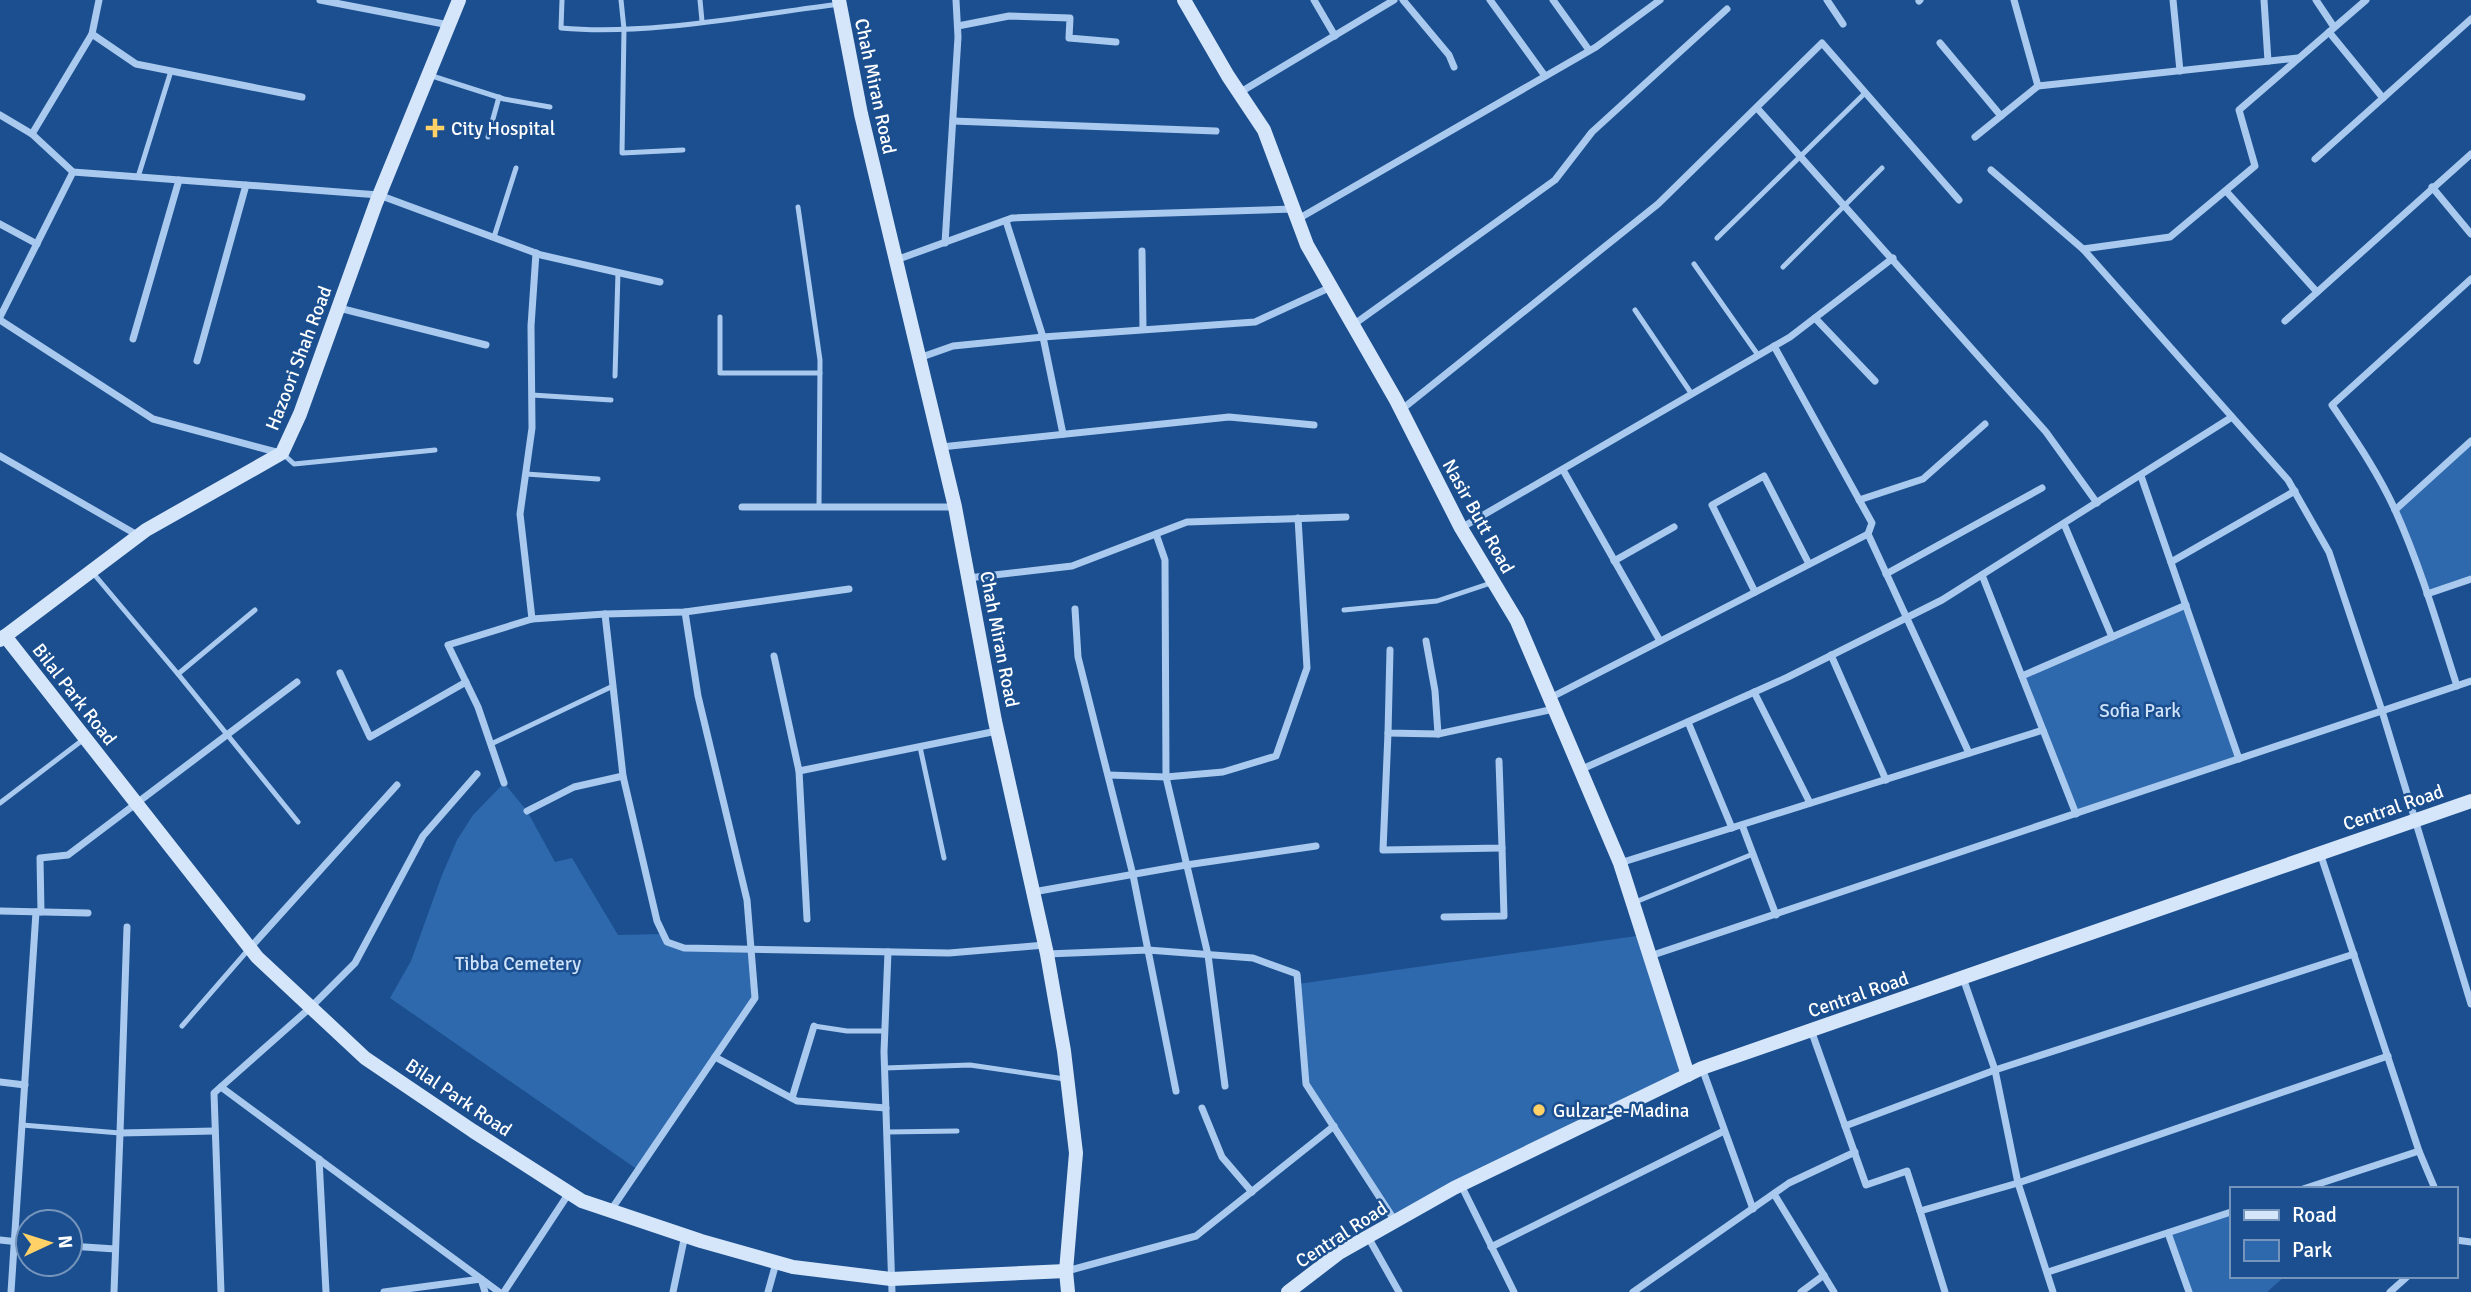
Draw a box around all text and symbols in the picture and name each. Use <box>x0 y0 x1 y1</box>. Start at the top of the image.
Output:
street label: Chah Miran Road <box>849 16 901 156</box>
place label: City Hospital <box>451 117 555 141</box>
marker: City Hospital <box>425 118 445 138</box>
street label: Hazoori Shah Road <box>260 283 338 434</box>
street label: Nasir Butt Road <box>1437 455 1519 578</box>
street label: Chah Miran Road <box>974 569 1024 709</box>
street label: Bilal Park Road <box>27 639 122 750</box>
park label: Sofia Park <box>2099 699 2181 723</box>
street label: Central Road <box>2340 780 2447 836</box>
park label: Tibba Cemetery <box>455 952 581 976</box>
street label: Central Road <box>1805 967 1912 1023</box>
street label: Bilal Park Road <box>401 1053 516 1142</box>
place label: Gulzar-e-Madina <box>1553 1099 1690 1123</box>
marker: Gulzar-e-Madina <box>1531 1102 1547 1118</box>
legend <box>2230 1187 2457 1278</box>
street label: Central Road <box>1291 1196 1392 1273</box>
text: Road <box>2292 1202 2337 1228</box>
north arrow <box>14 1208 84 1278</box>
text: N <box>53 1234 77 1249</box>
text: Park <box>2292 1237 2333 1263</box>

